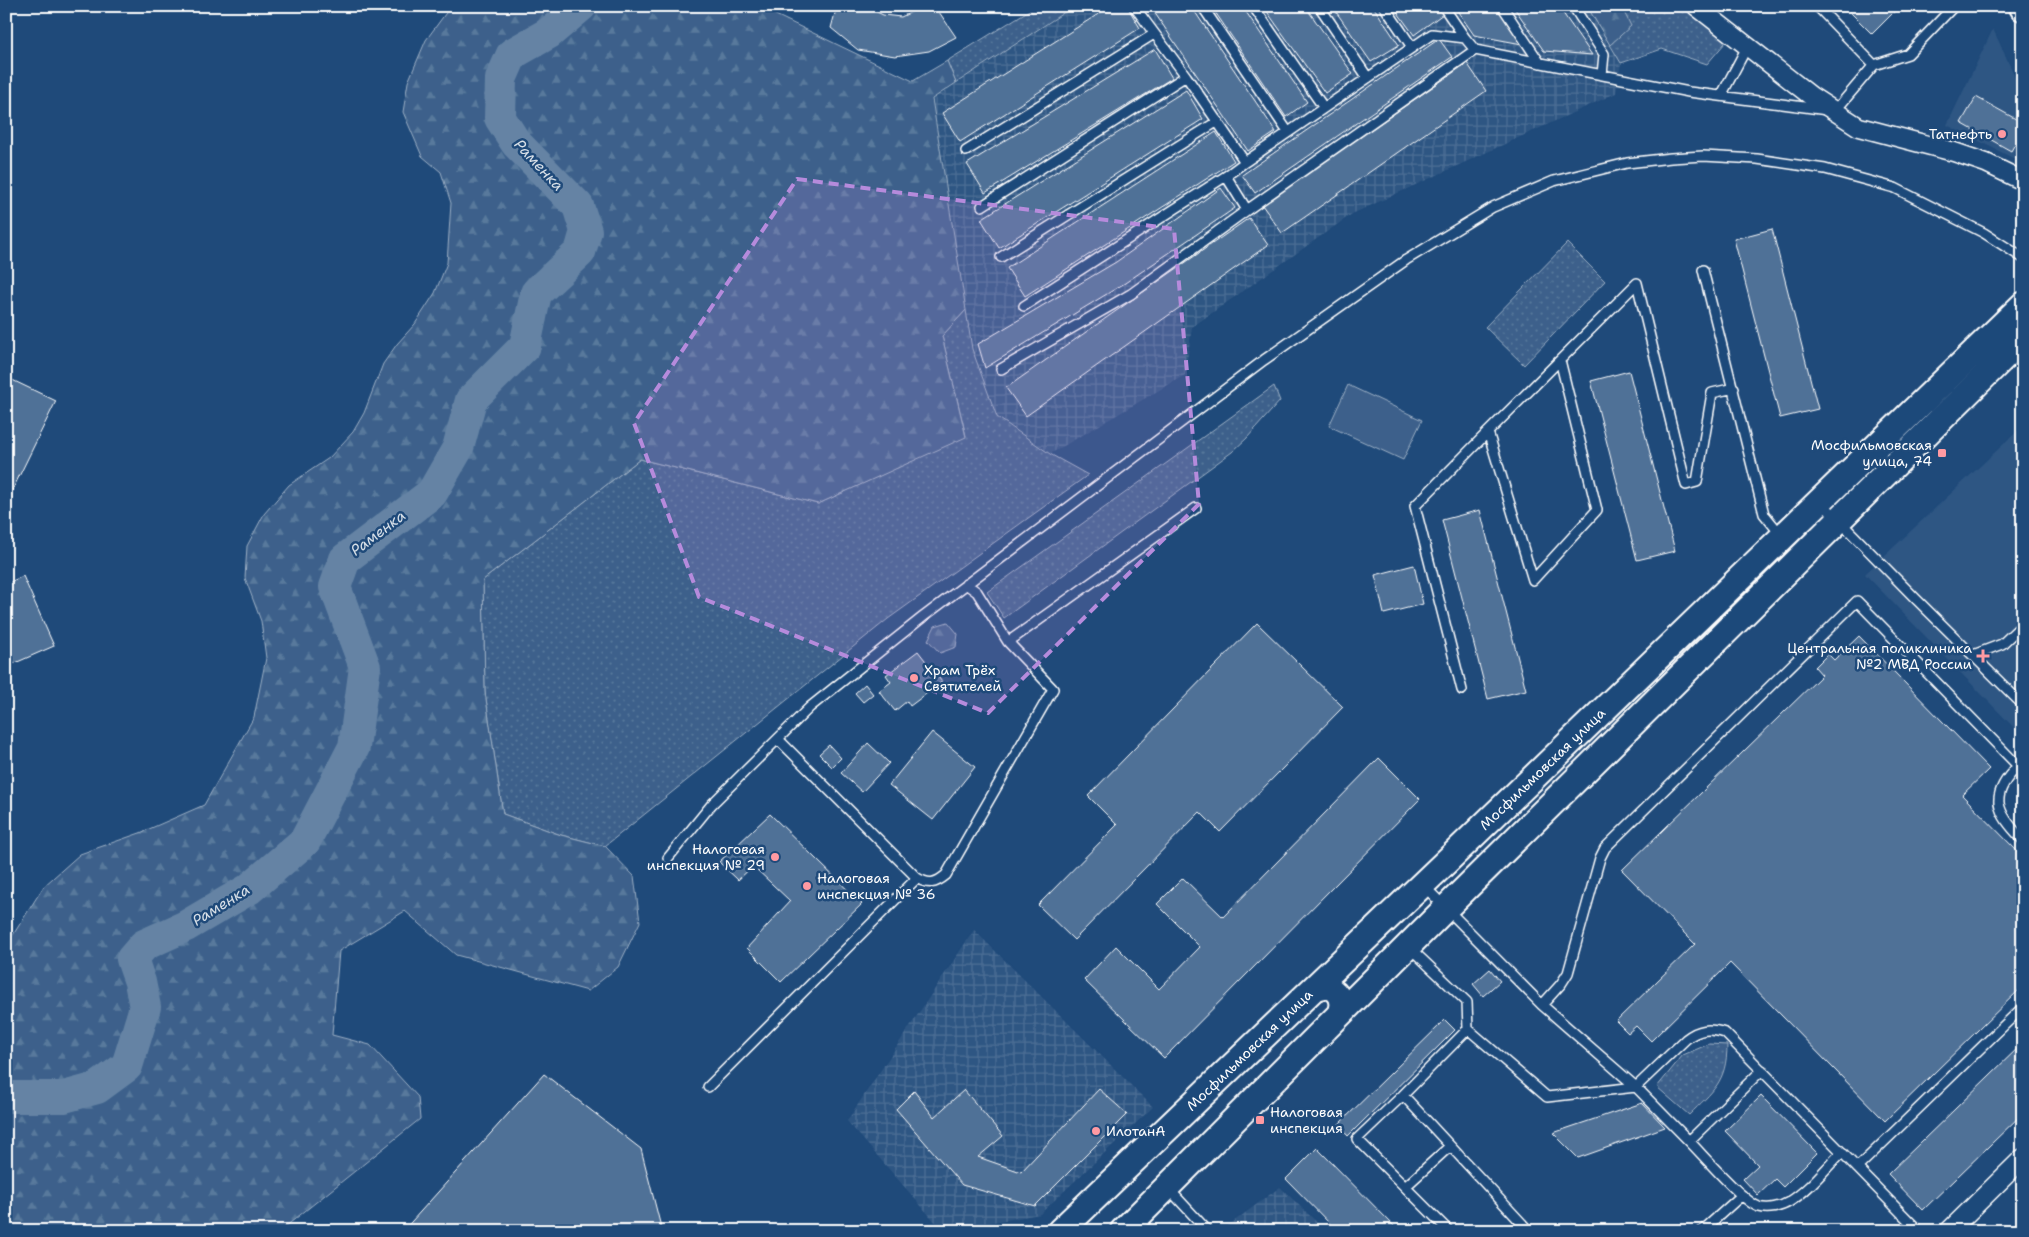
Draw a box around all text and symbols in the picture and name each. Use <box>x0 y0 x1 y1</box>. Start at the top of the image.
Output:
place label: Татнефть <box>1929 125 1992 143</box>
marker: Татнефть <box>1996 128 2008 140</box>
water label: Раменка <box>510 135 568 195</box>
place label: Мосфильмовская улица, 74 <box>1811 436 1932 470</box>
marker: Мосфильмовская улица, 74 <box>1936 447 1948 459</box>
water label: Раменка <box>346 506 410 560</box>
place label: Центральная поликлиника №2 МВД России <box>1787 639 1972 673</box>
marker: Центральная поликлиника №2 МВД России <box>1976 649 1990 663</box>
place label: Храм Трёх Святителей <box>924 661 1002 695</box>
marker: Храм Трёх Святителей <box>908 672 920 684</box>
street label: Мосфильмовская улица <box>1476 704 1609 834</box>
place label: Налоговая инспекция № 29 <box>647 840 765 874</box>
marker: Налоговая инспекция № 29 <box>769 851 781 863</box>
place label: Налоговая инспекция № 36 <box>817 869 936 903</box>
water label: Раменка <box>189 880 253 930</box>
marker: Налоговая инспекция № 36 <box>801 880 813 892</box>
street label: Мосфильмовская улица <box>1182 985 1317 1115</box>
place label: Налоговая инспекция <box>1270 1103 1343 1137</box>
marker: Налоговая инспекция <box>1254 1114 1266 1126</box>
place label: ИлотанА <box>1106 1122 1165 1140</box>
marker: ИлотанА <box>1090 1125 1102 1137</box>

